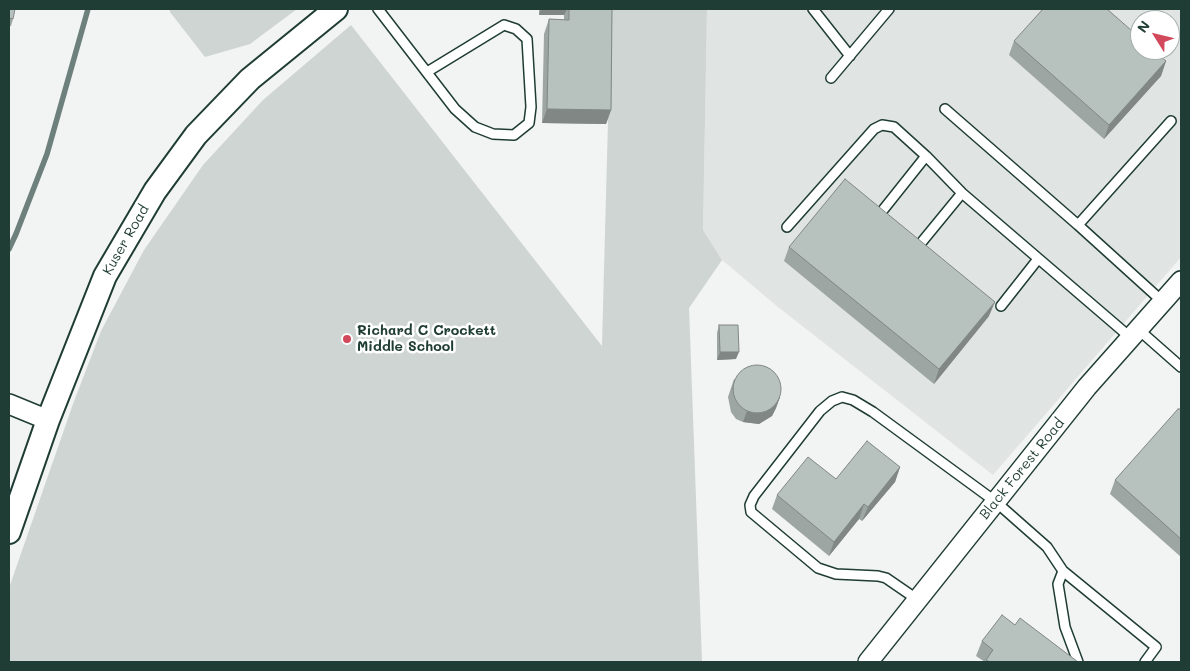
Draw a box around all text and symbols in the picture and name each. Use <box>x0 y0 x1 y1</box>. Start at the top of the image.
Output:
north arrow <box>1130 10 1180 60</box>
text: N <box>1132 17 1154 36</box>
street label: Kuser Road <box>99 202 153 278</box>
place label: Richard C Crockett Middle School <box>357 323 496 356</box>
marker: Richard C Crockett Middle School <box>341 333 353 345</box>
street label: Black Forest Road <box>976 415 1068 523</box>

